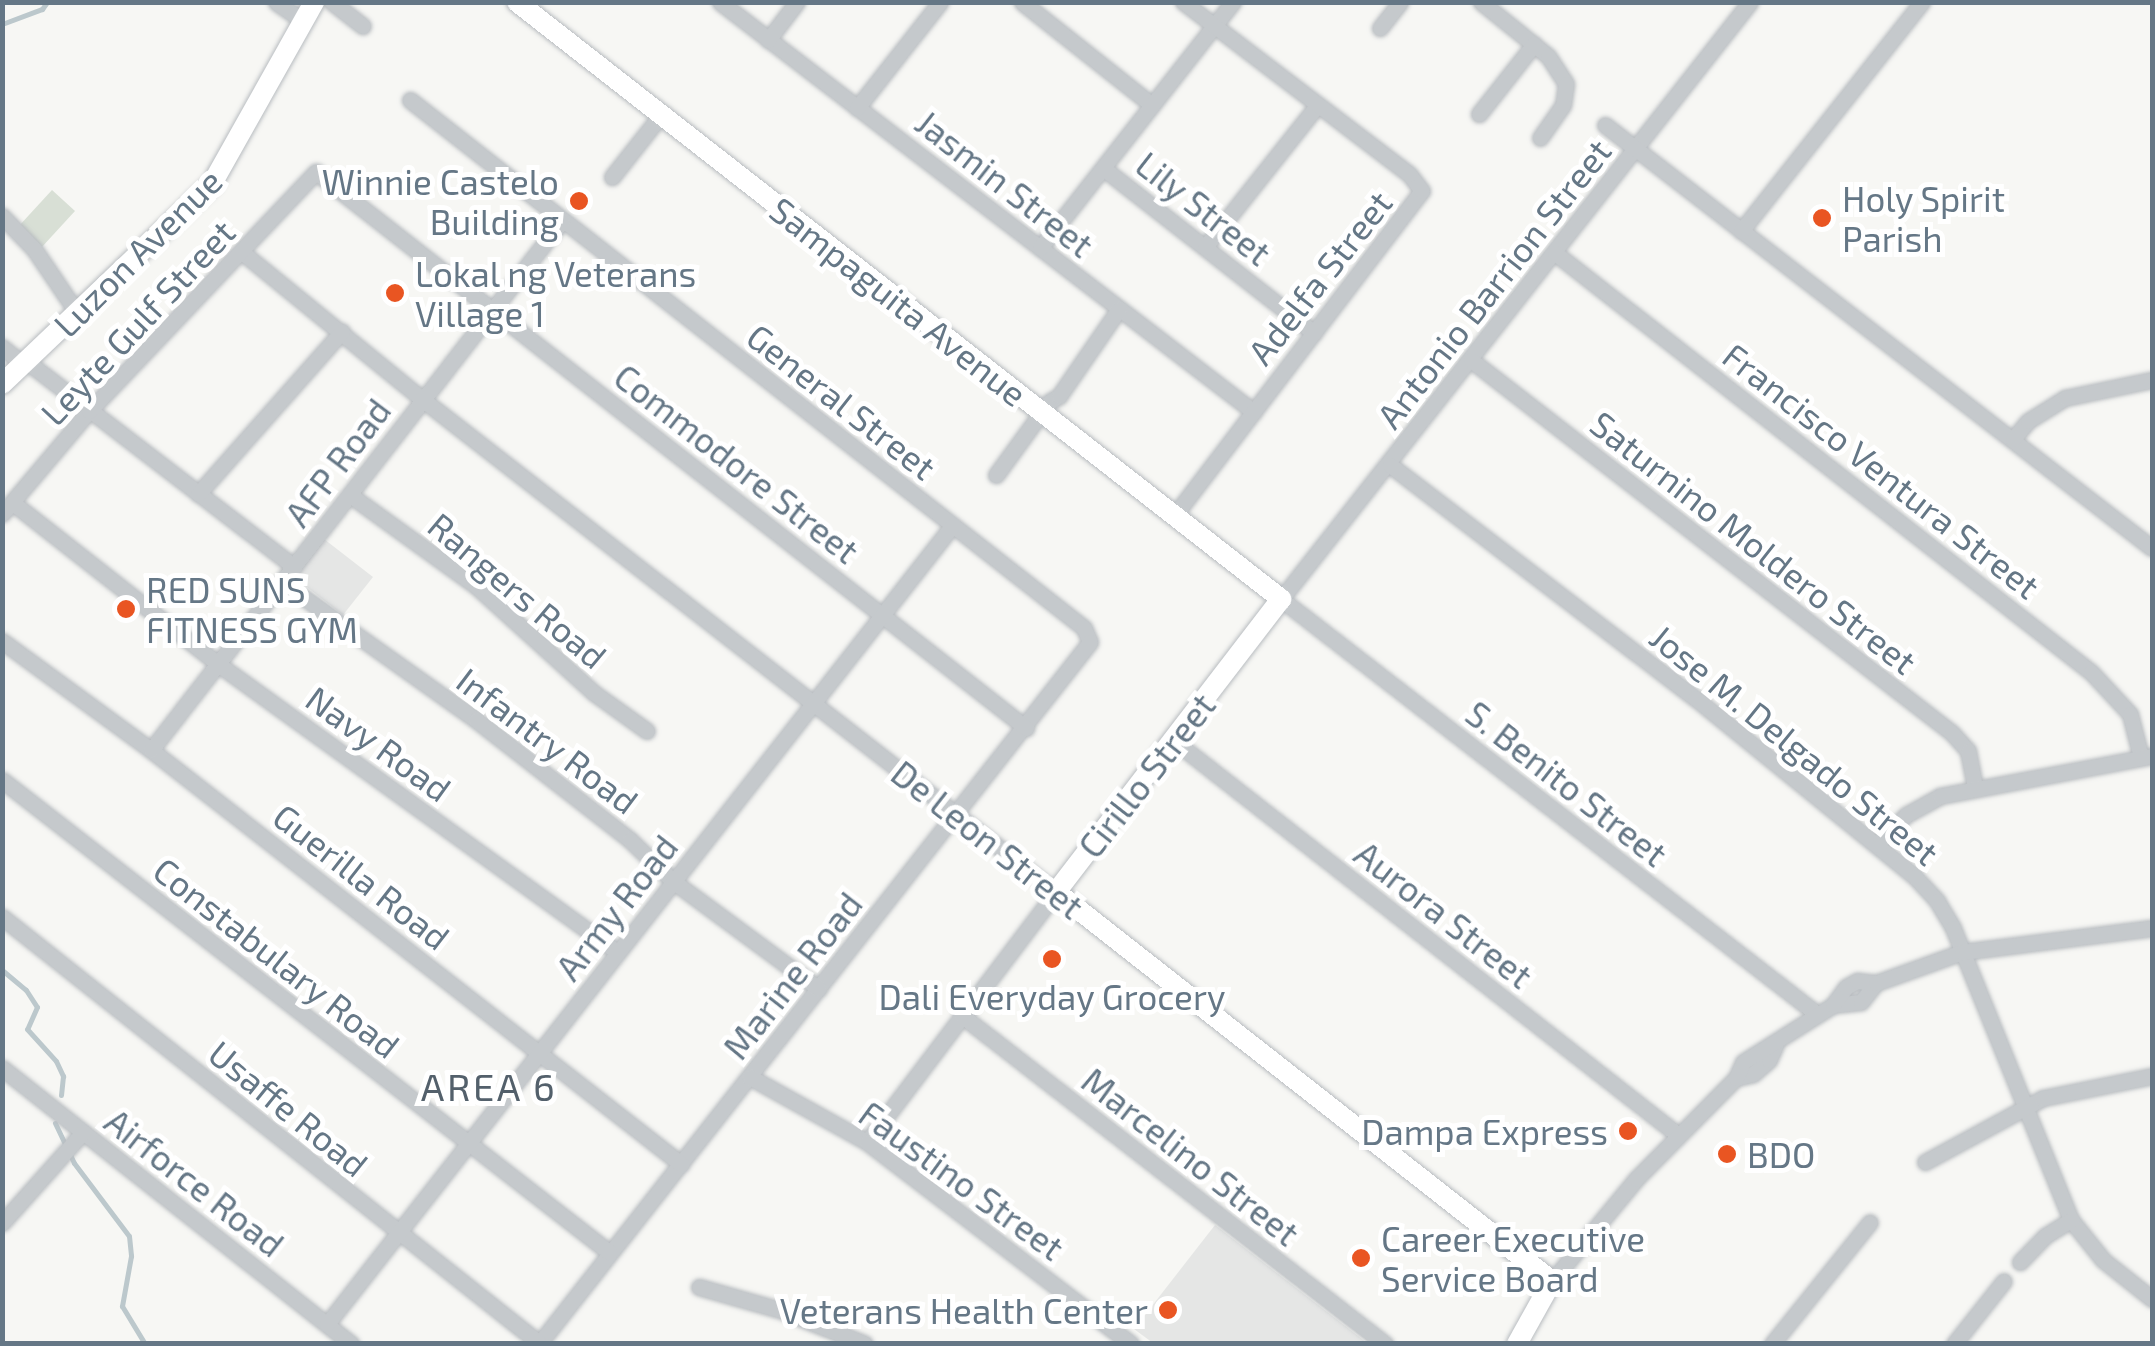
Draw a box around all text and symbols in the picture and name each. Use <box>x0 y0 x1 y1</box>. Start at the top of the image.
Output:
street label: Jasmin Street <box>908 101 1102 265</box>
street label: Antonio Barrion Street <box>1367 130 1619 436</box>
street label: Lily Street <box>1128 142 1280 274</box>
street label: Luzon Avenue <box>44 159 230 345</box>
place label: Winnie Castelo Building <box>322 160 559 242</box>
place label: Holy Spirit Parish <box>1842 177 2006 259</box>
street label: Adelfa Street <box>1238 182 1400 372</box>
street label: Sampaguita Avenue <box>762 188 1036 414</box>
marker: Winnie Castelo Building <box>568 190 590 212</box>
marker: Holy Spirit Parish <box>1811 207 1833 229</box>
street label: Leyte Gulf Street <box>31 211 243 433</box>
place label: Lokal ng Veterans Village 1 <box>415 252 698 334</box>
marker: Lokal ng Veterans Village 1 <box>384 282 406 304</box>
street label: General Street <box>739 314 945 488</box>
street label: Francisco Ventura Street <box>1715 333 2049 607</box>
street label: Commodore Street <box>606 355 868 571</box>
street label: AFP Road <box>275 390 399 534</box>
street label: Saturnino Moldero Street <box>1583 402 1925 682</box>
street label: Rangers Road <box>420 503 616 677</box>
place label: RED SUNS FITNESS GYM <box>146 568 358 650</box>
marker: RED SUNS FITNESS GYM <box>115 598 137 620</box>
street label: Jose M. Delgado Street <box>1642 615 1948 873</box>
street label: Infantry Road <box>449 658 647 822</box>
street label: Navy Road <box>298 676 460 810</box>
street label: Cirillo Street <box>1069 684 1223 866</box>
street label: S. Benito Street <box>1458 692 1676 874</box>
street label: De Leon Street <box>884 751 1092 927</box>
street label: Guerilla Road <box>266 794 458 958</box>
street label: Army Road <box>546 826 686 988</box>
street label: Aurora Street <box>1347 832 1541 996</box>
street label: Constabulary Road <box>145 848 409 1066</box>
street label: Marine Road <box>714 883 870 1067</box>
marker: Dali Everyday Grocery <box>1041 948 1063 970</box>
place label: Dali Everyday Grocery <box>878 975 1226 1017</box>
street label: Usaffe Road <box>201 1031 377 1185</box>
street label: Marcelino Street <box>1074 1058 1308 1254</box>
district label: AREA 6 <box>420 1064 558 1110</box>
street label: Faustino Street <box>852 1092 1072 1268</box>
street label: Airforce Road <box>97 1099 293 1265</box>
place label: Dampa Express <box>1361 1110 1608 1152</box>
marker: Dampa Express <box>1617 1120 1639 1142</box>
place label: BDO <box>1747 1133 1815 1175</box>
marker: BDO <box>1716 1143 1738 1165</box>
place label: Career Executive Service Board <box>1381 1217 1646 1299</box>
marker: Career Executive Service Board <box>1350 1247 1372 1269</box>
place label: Veterans Health Center <box>780 1289 1148 1331</box>
marker: Veterans Health Center <box>1157 1299 1179 1321</box>

